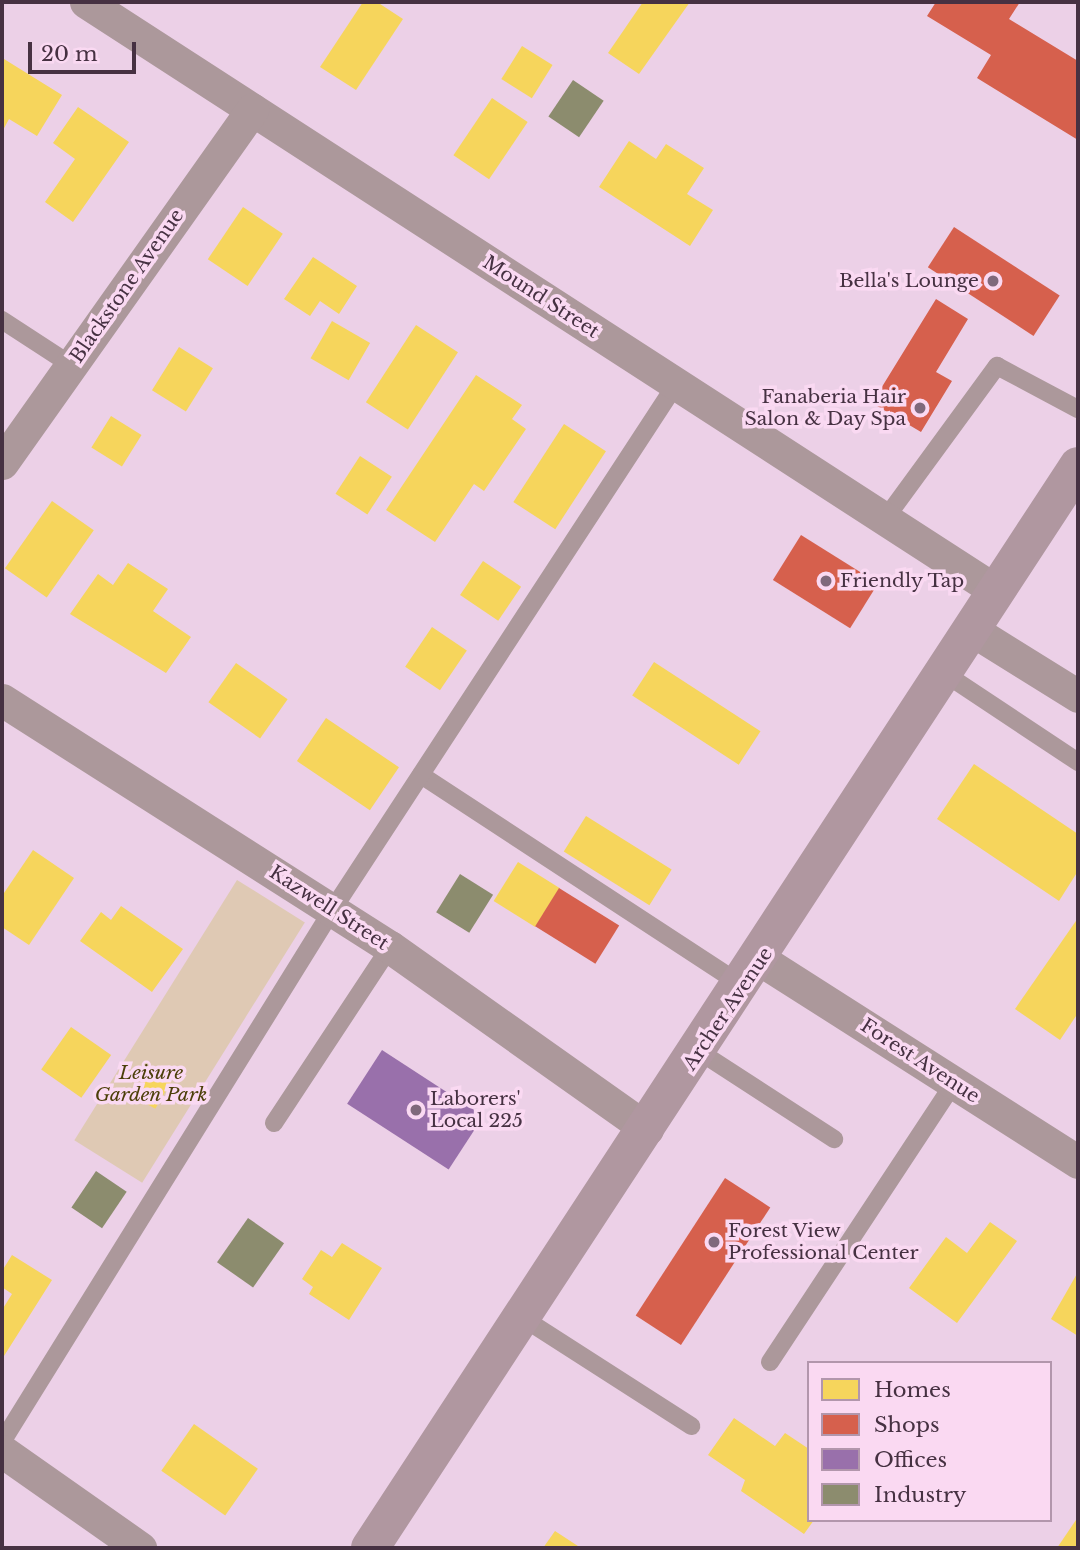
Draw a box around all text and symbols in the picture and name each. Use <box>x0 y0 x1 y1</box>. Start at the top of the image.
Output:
scale bar <box>32 28 140 72</box>
text: 20 m <box>41 41 98 67</box>
street label: Blackstone Avenue <box>65 204 189 368</box>
street label: Mound Street <box>479 251 603 343</box>
place label: Bella's Lounge <box>839 270 979 292</box>
marker: Bella's Lounge <box>985 273 1001 289</box>
place label: Fanaberia Hair Salon & Day Spa <box>744 386 906 430</box>
marker: Fanaberia Hair Salon & Day Spa <box>912 400 928 416</box>
place label: Friendly Tap <box>840 570 965 592</box>
marker: Friendly Tap <box>818 573 834 589</box>
street label: Kazwell Street <box>265 861 393 955</box>
street label: Archer Avenue <box>678 943 778 1075</box>
street label: Forest Avenue <box>856 1014 984 1108</box>
park label: Leisure Garden Park <box>94 1062 208 1106</box>
place label: Laborers' Local 225 <box>430 1088 523 1132</box>
marker: Laborers' Local 225 <box>408 1102 424 1118</box>
place label: Forest View Professional Center <box>728 1220 919 1264</box>
marker: Forest View Professional Center <box>706 1234 722 1250</box>
legend <box>807 1361 1052 1522</box>
text: Homes <box>874 1377 951 1403</box>
text: Shops <box>874 1412 940 1438</box>
text: Offices <box>874 1447 947 1473</box>
text: Industry <box>874 1482 966 1508</box>

